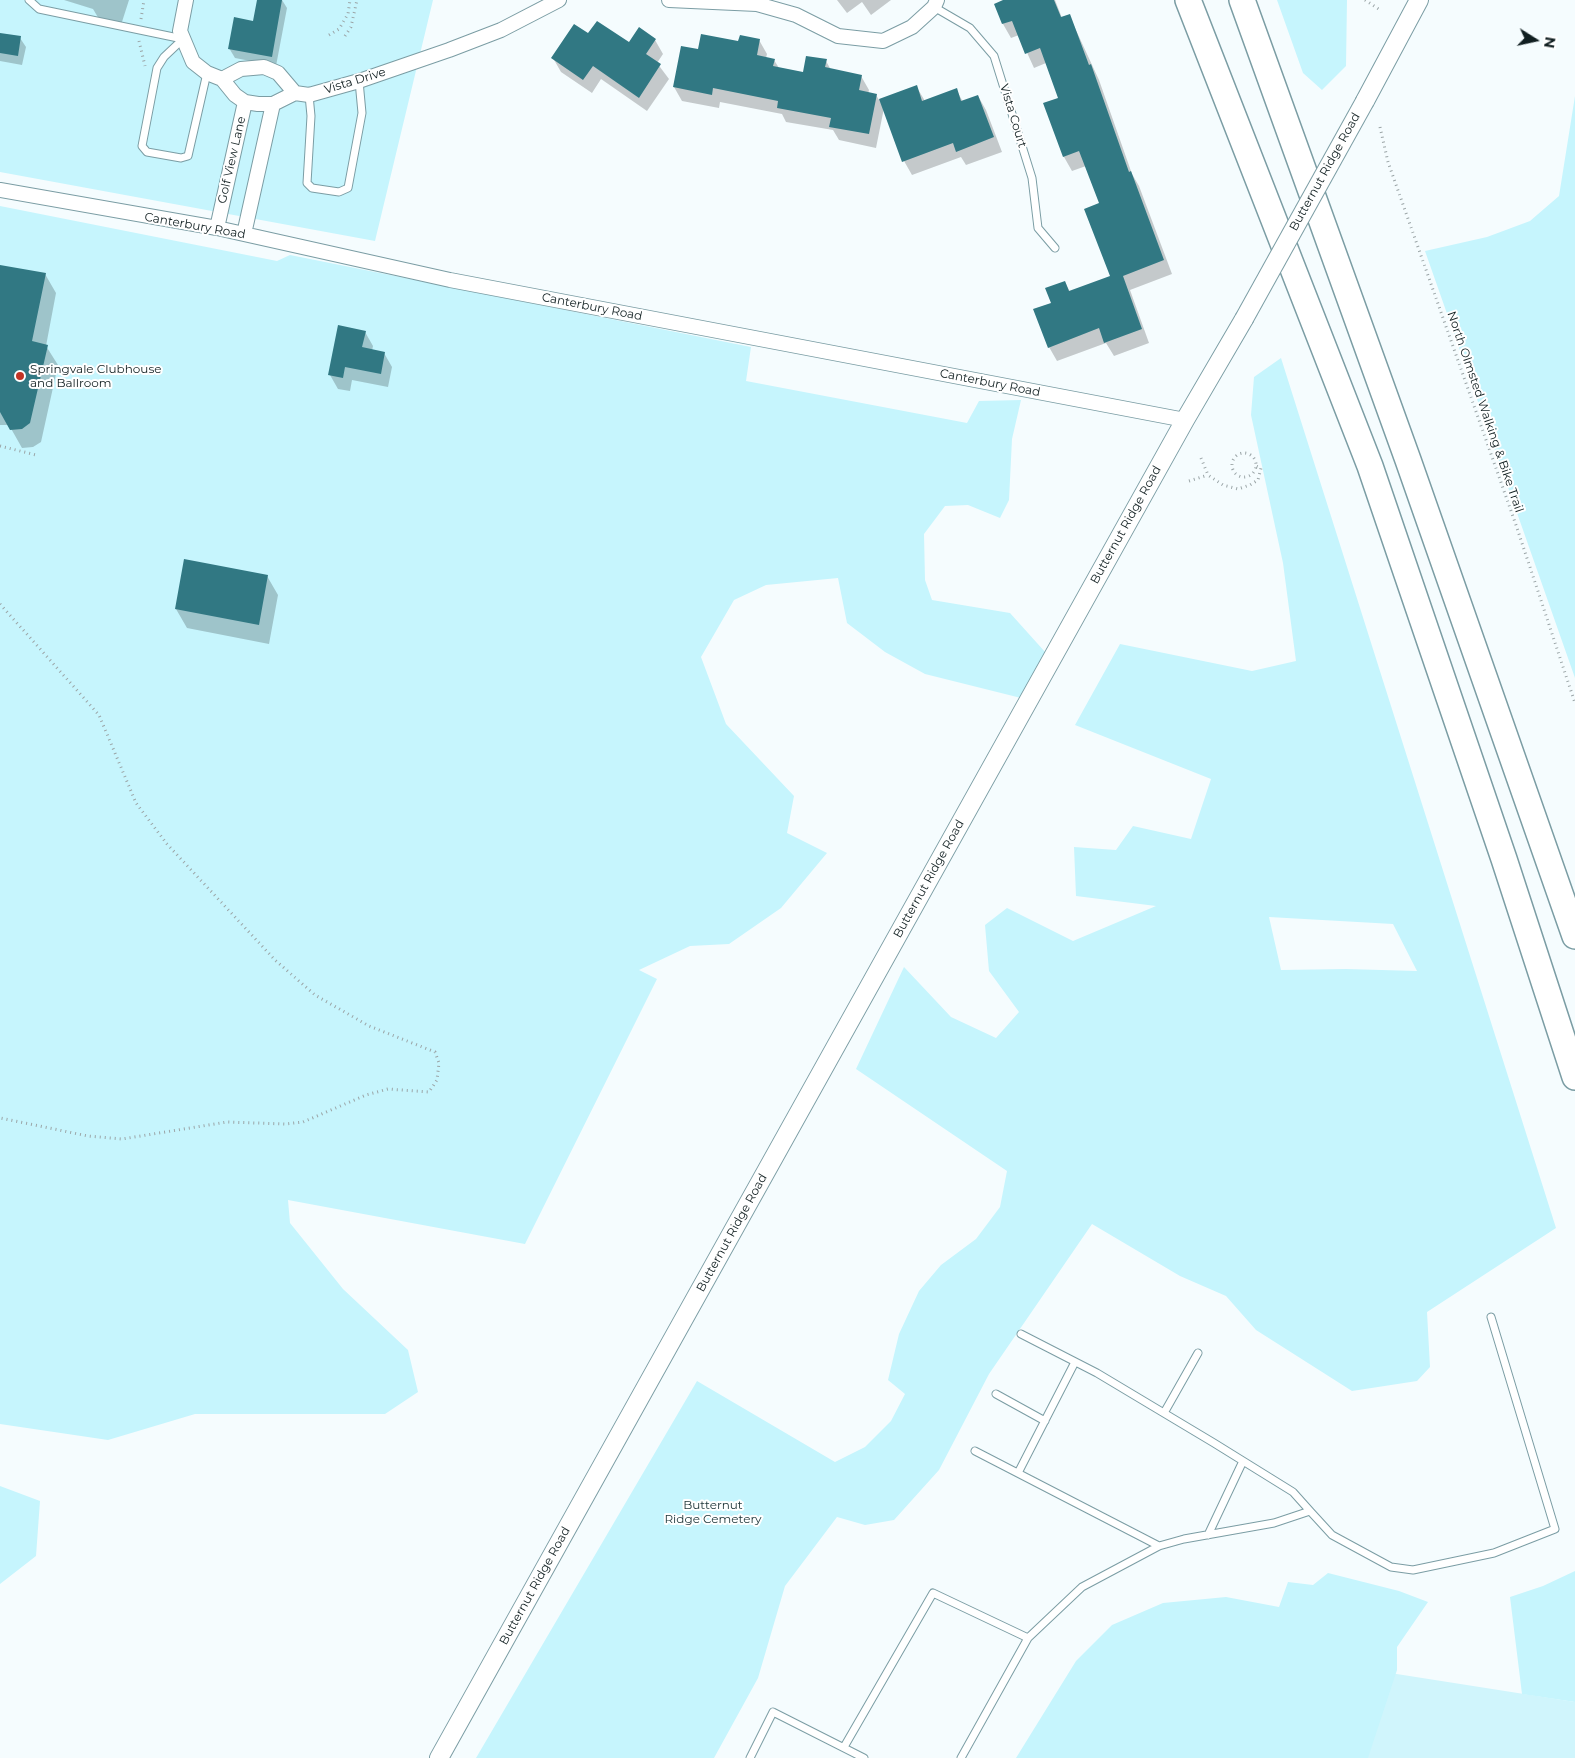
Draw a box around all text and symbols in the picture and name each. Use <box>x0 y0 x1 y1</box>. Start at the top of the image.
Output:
north arrow <box>1510 15 1560 65</box>
text: N <box>1540 35 1560 50</box>
street label: Vista Drive <box>323 65 387 97</box>
street label: Vista Court <box>996 82 1030 150</box>
street label: Butternut Ridge Road <box>1287 111 1363 233</box>
street label: Golf View Lane <box>215 115 249 205</box>
street label: Canterbury Road <box>143 210 247 242</box>
street label: Canterbury Road <box>540 290 644 324</box>
street label: North Olmsted Walking & Bike Trail <box>1444 310 1526 514</box>
place label: Springvale Clubhouse and Ballroom <box>30 362 162 390</box>
street label: Canterbury Road <box>938 366 1042 400</box>
marker: Springvale Clubhouse and Ballroom <box>14 370 26 382</box>
street label: Butternut Ridge Road <box>1088 464 1164 586</box>
street label: Butternut Ridge Road <box>891 818 967 940</box>
street label: Butternut Ridge Road <box>694 1172 770 1294</box>
park label: Butternut Ridge Cemetery <box>664 1498 762 1526</box>
street label: Butternut Ridge Road <box>497 1525 573 1647</box>

